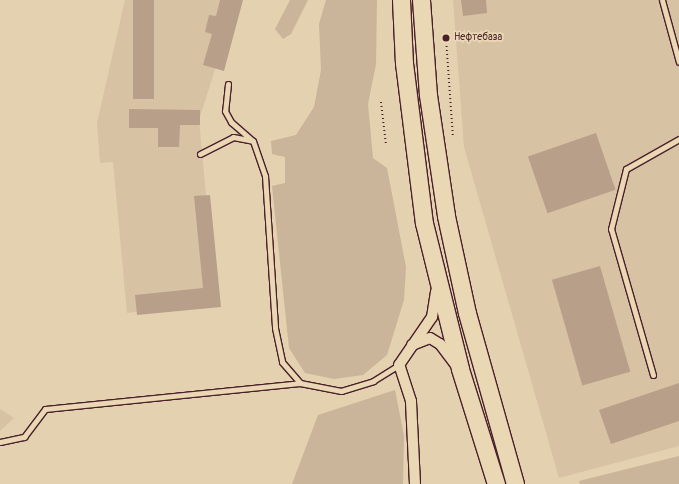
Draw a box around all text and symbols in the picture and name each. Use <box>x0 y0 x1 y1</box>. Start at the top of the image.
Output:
place label: Нефтебаза <box>454 32 502 44</box>
marker: Нефтебаза <box>441 33 451 43</box>

